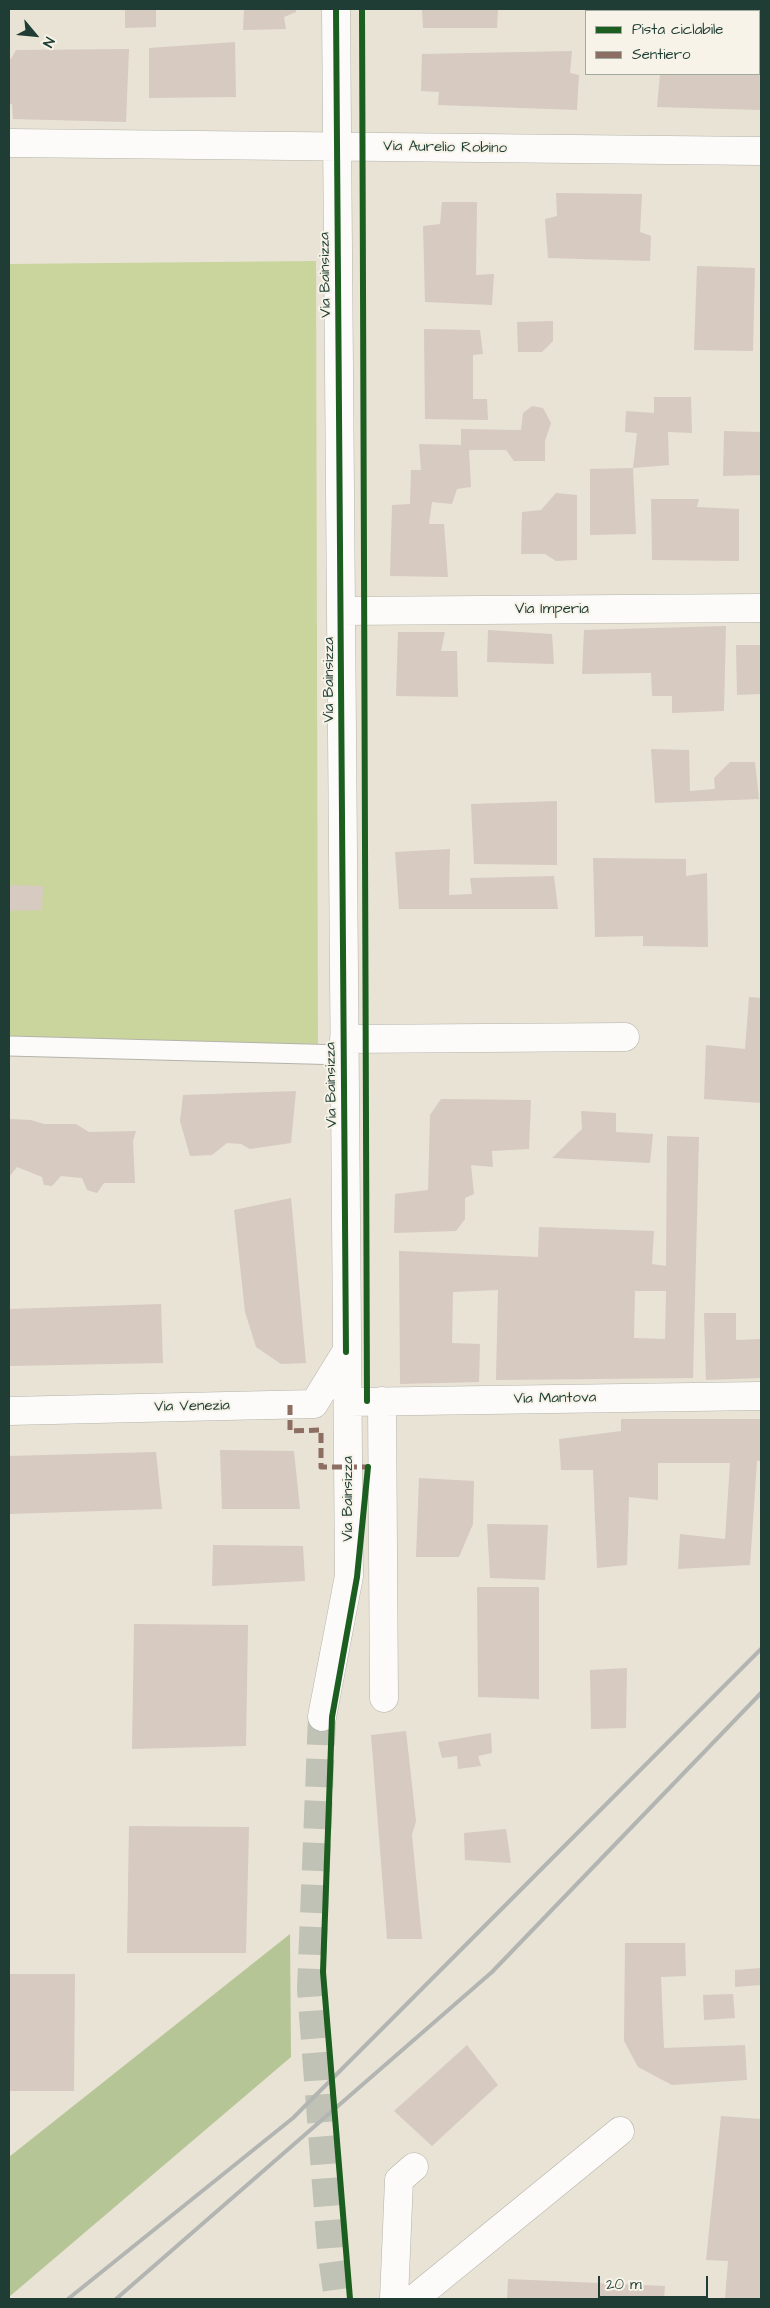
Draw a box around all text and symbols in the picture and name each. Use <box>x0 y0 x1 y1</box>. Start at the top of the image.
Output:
north arrow <box>10 10 60 60</box>
legend <box>585 10 760 75</box>
text: Pista ciclabile <box>632 19 723 40</box>
text: N <box>37 33 59 51</box>
text: Sentiero <box>632 44 690 65</box>
street label: Via Aurelio Robino <box>383 138 507 158</box>
street label: Via Bainsizza <box>316 232 336 318</box>
street label: Via Imperia <box>515 601 589 619</box>
street label: Via Bainsizza <box>321 637 339 723</box>
street label: Via Bainsizza <box>322 1042 342 1128</box>
street label: Via Mantova <box>513 1389 597 1409</box>
street label: Via Venezia <box>154 1397 230 1417</box>
street label: Via Bainsizza <box>340 1456 358 1542</box>
scale bar <box>600 2266 710 2298</box>
text: 20 m <box>606 2274 642 2295</box>

